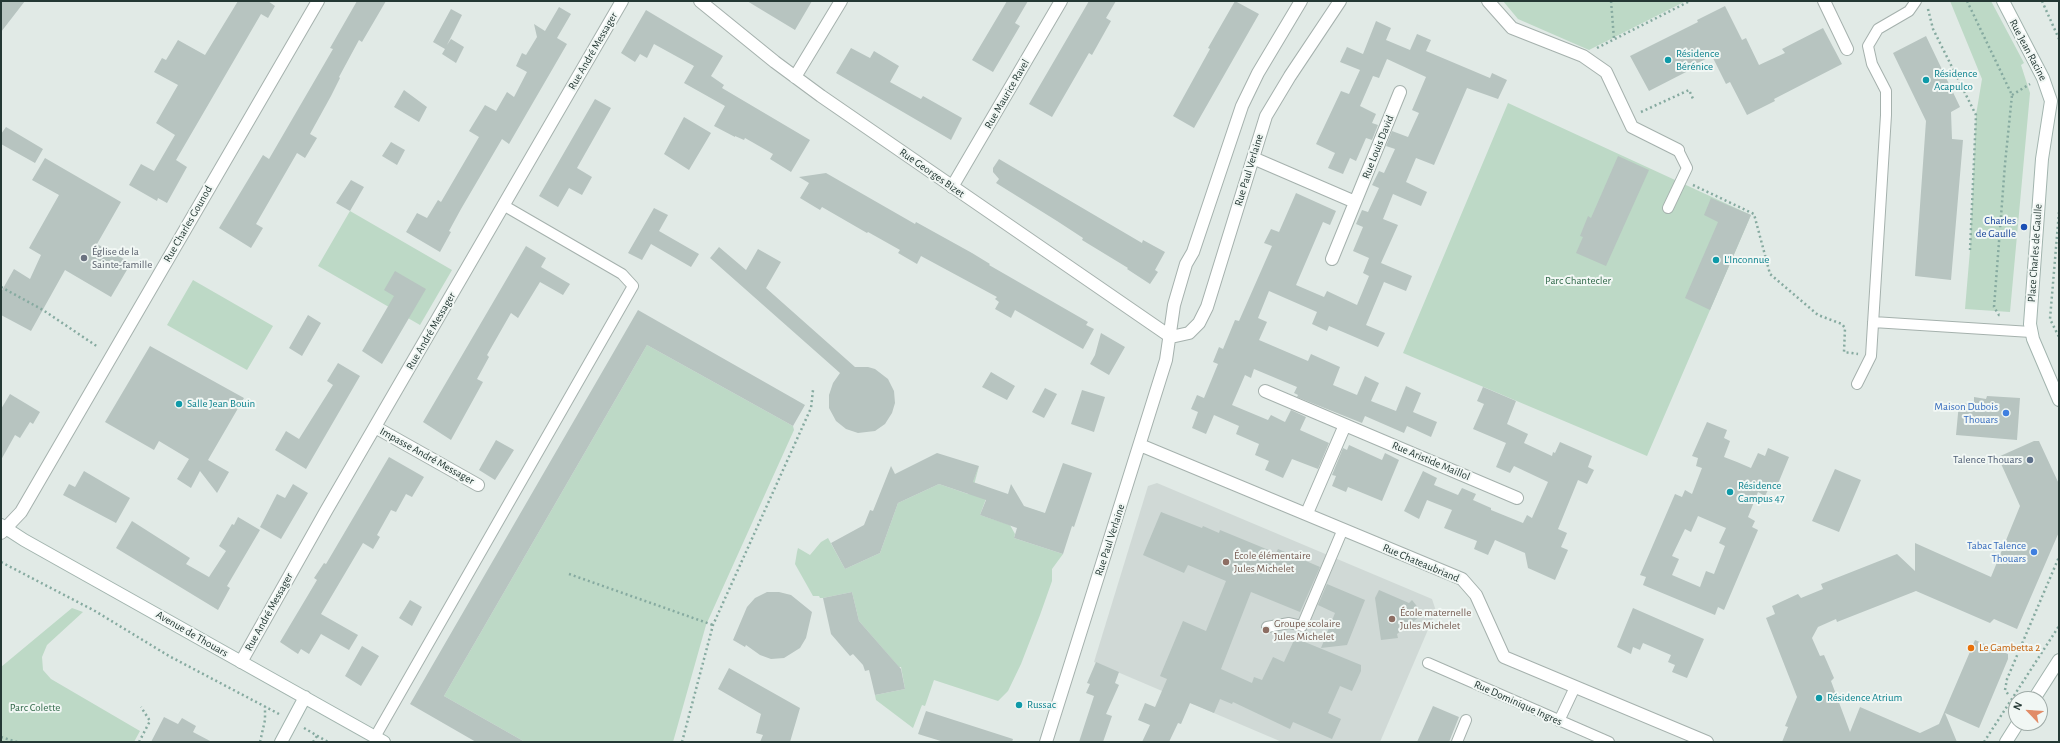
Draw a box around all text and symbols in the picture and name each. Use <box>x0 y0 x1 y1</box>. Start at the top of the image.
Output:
street label: Rue André Messager <box>565 10 621 92</box>
street label: Rue Jean Racine <box>2006 17 2050 83</box>
place label: Résidence Bérénice <box>1676 47 1719 73</box>
marker: Résidence Bérénice <box>1663 55 1673 65</box>
street label: Rue Maurice Ravel <box>982 57 1032 131</box>
place label: Résidence Acapulco <box>1934 67 1977 93</box>
marker: Résidence Acapulco <box>1921 75 1931 85</box>
street label: Rue Louis David <box>1359 113 1397 181</box>
street label: Rue Paul Verlaine <box>1232 132 1266 208</box>
street label: Rue Georges Bizet <box>897 146 967 200</box>
street label: Rue Charles Gounod <box>161 183 215 265</box>
street label: Place Charles de Gaulle <box>2025 203 2045 303</box>
place label: Charles de Gaulle <box>1976 214 2016 240</box>
marker: Charles de Gaulle <box>2019 222 2029 232</box>
place label: Église de la Sainte-famille <box>92 245 152 271</box>
marker: Église de la Sainte-famille <box>79 253 89 263</box>
place label: L'Inconnue <box>1724 253 1769 267</box>
marker: L'Inconnue <box>1711 255 1721 265</box>
park label: Parc Chantecler <box>1545 274 1611 288</box>
street label: Rue André Messager <box>403 290 459 372</box>
place label: Salle Jean Bouin <box>187 397 255 411</box>
marker: Salle Jean Bouin <box>174 399 184 409</box>
place label: Maison Dubois Thouars <box>1934 400 1998 426</box>
marker: Maison Dubois Thouars <box>2001 408 2011 418</box>
street label: Impasse André Messager <box>377 425 477 487</box>
street label: Rue Aristide Maillol <box>1390 439 1472 483</box>
place label: Talence Thouars <box>1953 453 2022 467</box>
marker: Talence Thouars <box>2025 455 2035 465</box>
place label: Résidence Campus 47 <box>1738 479 1784 505</box>
marker: Résidence Campus 47 <box>1725 487 1735 497</box>
street label: Rue Paul Verlaine <box>1092 502 1128 578</box>
place label: Tabac Talence Thouars <box>1967 539 2026 565</box>
street label: Rue Chateaubriand <box>1381 541 1461 585</box>
marker: Tabac Talence Thouars <box>2029 547 2039 557</box>
place label: École élémentaire Jules Michelet <box>1234 549 1311 575</box>
marker: École élémentaire Jules Michelet <box>1221 557 1231 567</box>
street label: Rue André Messager <box>242 571 296 653</box>
place label: École maternelle Jules Michelet <box>1400 606 1471 632</box>
street label: Avenue de Thouars <box>154 608 230 660</box>
marker: École maternelle Jules Michelet <box>1387 614 1397 624</box>
place label: Groupe scolaire Jules Michelet <box>1274 617 1340 643</box>
marker: Groupe scolaire Jules Michelet <box>1261 625 1271 635</box>
place label: Le Gambetta 2 <box>1979 641 2040 655</box>
marker: Le Gambetta 2 <box>1966 643 1976 653</box>
street label: Rue Dominique Ingres <box>1472 678 1564 728</box>
place label: Résidence Atrium <box>1827 691 1902 705</box>
north arrow <box>2008 691 2048 731</box>
marker: Résidence Atrium <box>1814 693 1824 703</box>
place label: Russac <box>1027 698 1056 712</box>
marker: Russac <box>1014 700 1024 710</box>
text: N <box>2011 700 2024 712</box>
park label: Parc Colette <box>10 701 60 715</box>

